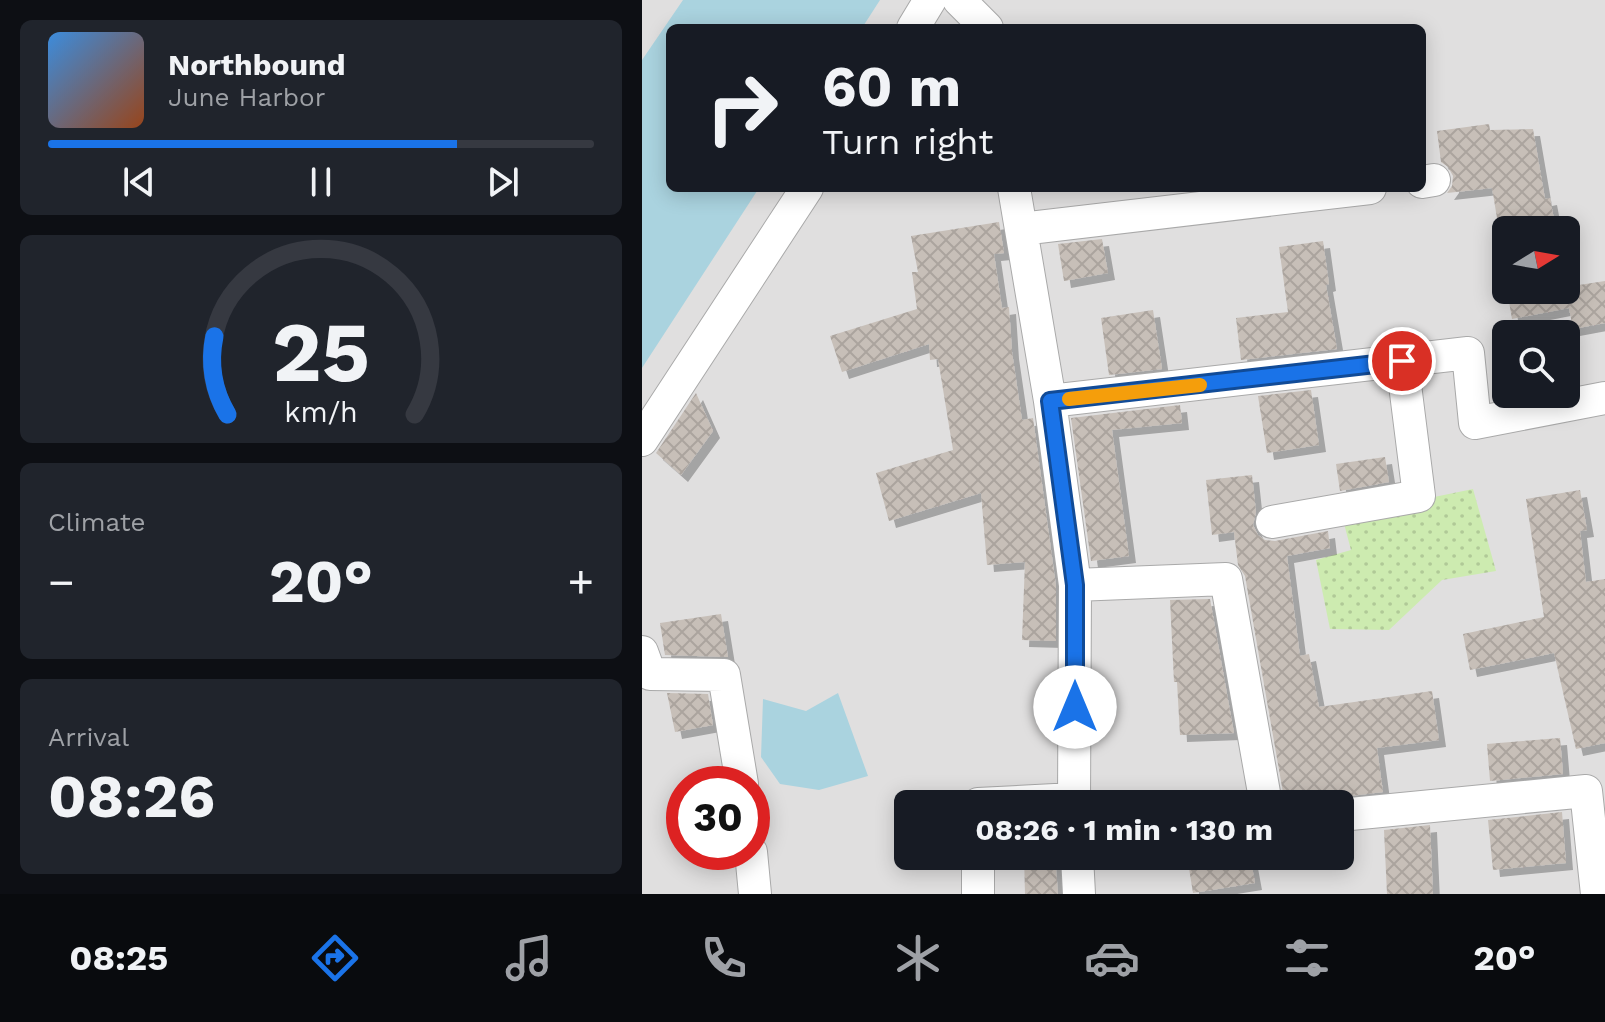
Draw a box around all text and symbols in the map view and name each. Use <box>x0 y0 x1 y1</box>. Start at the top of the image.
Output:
text: Northbound <box>168 47 345 82</box>
text: 60 m <box>822 54 961 120</box>
icon: right <box>690 56 794 160</box>
text: June Harbor <box>168 82 325 112</box>
text: Turn right <box>822 121 993 163</box>
icon: previous <box>117 160 161 204</box>
icon: pause <box>299 160 343 204</box>
icon: next <box>481 160 525 204</box>
north arrow <box>1492 216 1580 304</box>
map controls <box>1492 216 1580 408</box>
text: 25 <box>272 304 370 401</box>
button: search <box>1492 320 1580 408</box>
pin <box>1368 327 1436 395</box>
icon: arrive <box>1380 339 1424 383</box>
text: km/h <box>284 396 358 430</box>
text: Climate <box>48 507 146 537</box>
text: 20° <box>269 546 373 617</box>
text: − <box>48 556 75 608</box>
text: + <box>567 556 594 608</box>
position arrow <box>1033 665 1117 749</box>
text: Arrival <box>48 722 129 752</box>
text: 08:26 <box>48 761 215 832</box>
speed limit sign: 30 <box>666 766 770 870</box>
text: 08:26 · 1 min · 130 m <box>975 812 1273 847</box>
icon: directions <box>307 930 363 986</box>
icon: music <box>501 930 557 986</box>
icon: phone <box>696 930 752 986</box>
icon: climate <box>890 930 946 986</box>
icon: car <box>1084 930 1140 986</box>
icon: filters <box>1279 930 1335 986</box>
text: 08:25 <box>69 937 168 979</box>
text: 20° <box>1473 937 1536 979</box>

